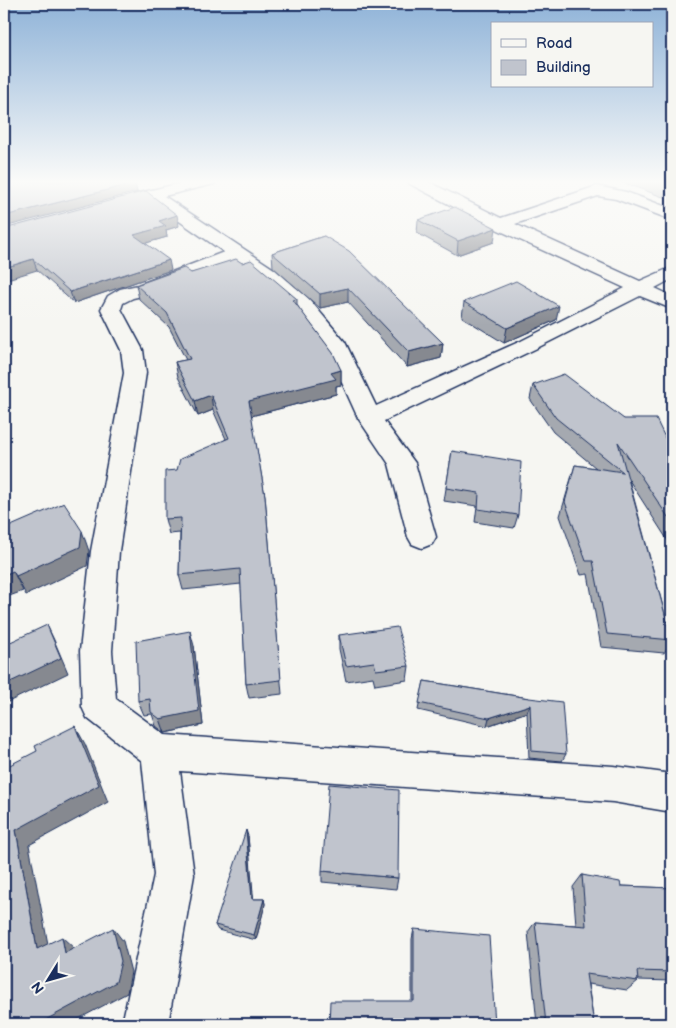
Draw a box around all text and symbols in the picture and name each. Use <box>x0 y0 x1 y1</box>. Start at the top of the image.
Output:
legend <box>491 22 654 88</box>
text: Road <box>536 34 572 53</box>
text: Building <box>536 58 591 77</box>
north arrow <box>22 956 72 1006</box>
text: N <box>28 978 48 997</box>

